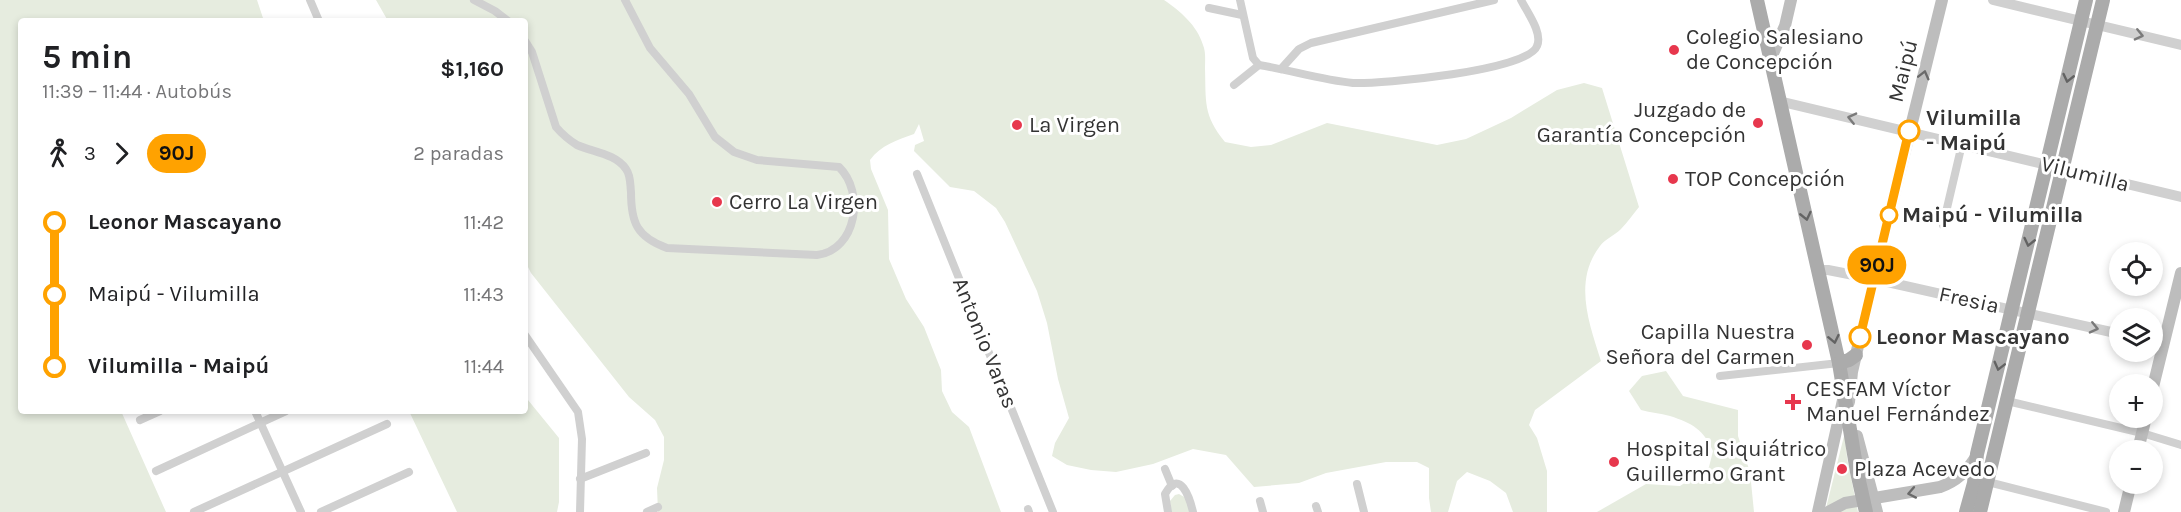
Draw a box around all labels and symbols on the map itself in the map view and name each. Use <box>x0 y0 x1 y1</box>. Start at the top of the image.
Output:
place label: Colegio Salesiano de Concepción <box>1686 24 1864 75</box>
one-way arrow <box>2134 28 2144 41</box>
street label: Maipú <box>1883 37 1923 105</box>
marker: Colegio Salesiano de Concepción <box>1667 43 1681 57</box>
one-way arrow <box>1916 70 1929 80</box>
one-way arrow <box>2062 73 2075 83</box>
place label: Juzgado de Garantía Concepción <box>1537 97 1746 148</box>
place label: Vilumilla - Maipú <box>1926 105 2021 156</box>
place label: La Virgen <box>1029 112 1120 138</box>
one-way arrow <box>1848 112 1858 125</box>
marker: Juzgado de Garantía Concepción <box>1751 116 1765 130</box>
marker: La Virgen <box>1010 118 1024 132</box>
marker: Vilumilla - Maipú <box>1898 120 1920 142</box>
street label: Vilumilla <box>2038 151 2132 197</box>
place label: TOP Concepción <box>1685 166 1845 192</box>
marker: TOP Concepción <box>1666 172 1680 186</box>
place label: Cerro La Virgen <box>729 189 878 215</box>
marker: Cerro La Virgen <box>710 195 724 209</box>
place label: Maipú - Vilumilla <box>1902 202 2083 228</box>
marker: Maipú - Vilumilla <box>1880 206 1898 224</box>
one-way arrow <box>1799 211 1812 221</box>
one-way arrow <box>2023 237 2036 247</box>
line badge: 90J <box>1842 246 1912 284</box>
street label: Antonio Varas <box>947 274 1023 412</box>
street label: Fresia <box>1936 281 2002 319</box>
place label: Capilla Nuestra Señora del Carmen <box>1605 319 1795 370</box>
one-way arrow <box>2089 321 2099 334</box>
place label: Leonor Mascayano <box>1876 324 2070 350</box>
marker: Leonor Mascayano <box>1849 326 1871 348</box>
one-way arrow <box>1826 334 1839 344</box>
marker: Capilla Nuestra Señora del Carmen <box>1800 338 1814 352</box>
one-way arrow <box>1993 361 2006 371</box>
place label: CESFAM Víctor Manuel Fernández <box>1806 376 1990 427</box>
marker: CESFAM Víctor Manuel Fernández <box>1784 393 1802 411</box>
place label: Hospital Siquiátrico Guillermo Grant <box>1626 436 1826 487</box>
marker: Hospital Siquiátrico Guillermo Grant <box>1607 455 1621 469</box>
place label: Plaza Acevedo <box>1854 456 1995 482</box>
marker: Plaza Acevedo <box>1835 462 1849 476</box>
one-way arrow <box>1908 486 1918 499</box>

